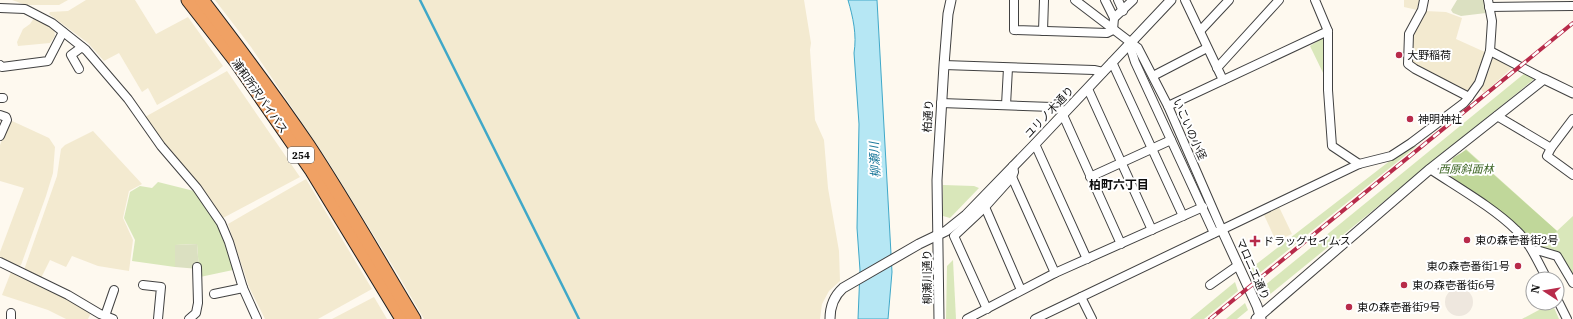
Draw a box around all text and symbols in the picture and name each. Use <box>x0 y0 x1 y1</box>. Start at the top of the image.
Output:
place label: 大野稲荷 <box>1407 48 1451 62</box>
marker: 大野稲荷 <box>1394 50 1404 60</box>
street label: 浦和所沢バイパス <box>229 56 291 136</box>
street label: ユリノ木通り <box>1021 83 1077 141</box>
street label: いこいの小径 <box>1170 96 1210 162</box>
street label: 柏通り <box>920 99 936 133</box>
place label: 神明神社 <box>1418 112 1462 126</box>
marker: 神明神社 <box>1405 114 1415 124</box>
water label: 柳瀬川 <box>866 140 883 178</box>
road number: 254 <box>288 147 314 163</box>
park label: 西原斜面林 <box>1439 162 1495 176</box>
district label: 柏町六丁目 <box>1089 177 1149 192</box>
place label: 東の森壱番街2号 <box>1475 233 1559 247</box>
place label: ドラッグセイムス <box>1263 234 1351 248</box>
marker: 東の森壱番街2号 <box>1462 235 1472 245</box>
street label: マロニエ通り <box>1233 236 1273 302</box>
marker: ドラッグセイムス <box>1250 236 1260 246</box>
street label: 柳瀬川通り <box>920 250 934 305</box>
place label: 東の森壱番街1号 <box>1426 259 1510 273</box>
marker: 東の森壱番街1号 <box>1513 261 1523 271</box>
north arrow <box>1525 271 1565 311</box>
place label: 東の森壱番街6号 <box>1412 278 1496 292</box>
marker: 東の森壱番街6号 <box>1399 280 1409 290</box>
text: N <box>1527 283 1543 295</box>
place label: 東の森壱番街9号 <box>1357 300 1441 314</box>
marker: 東の森壱番街9号 <box>1344 302 1354 312</box>

